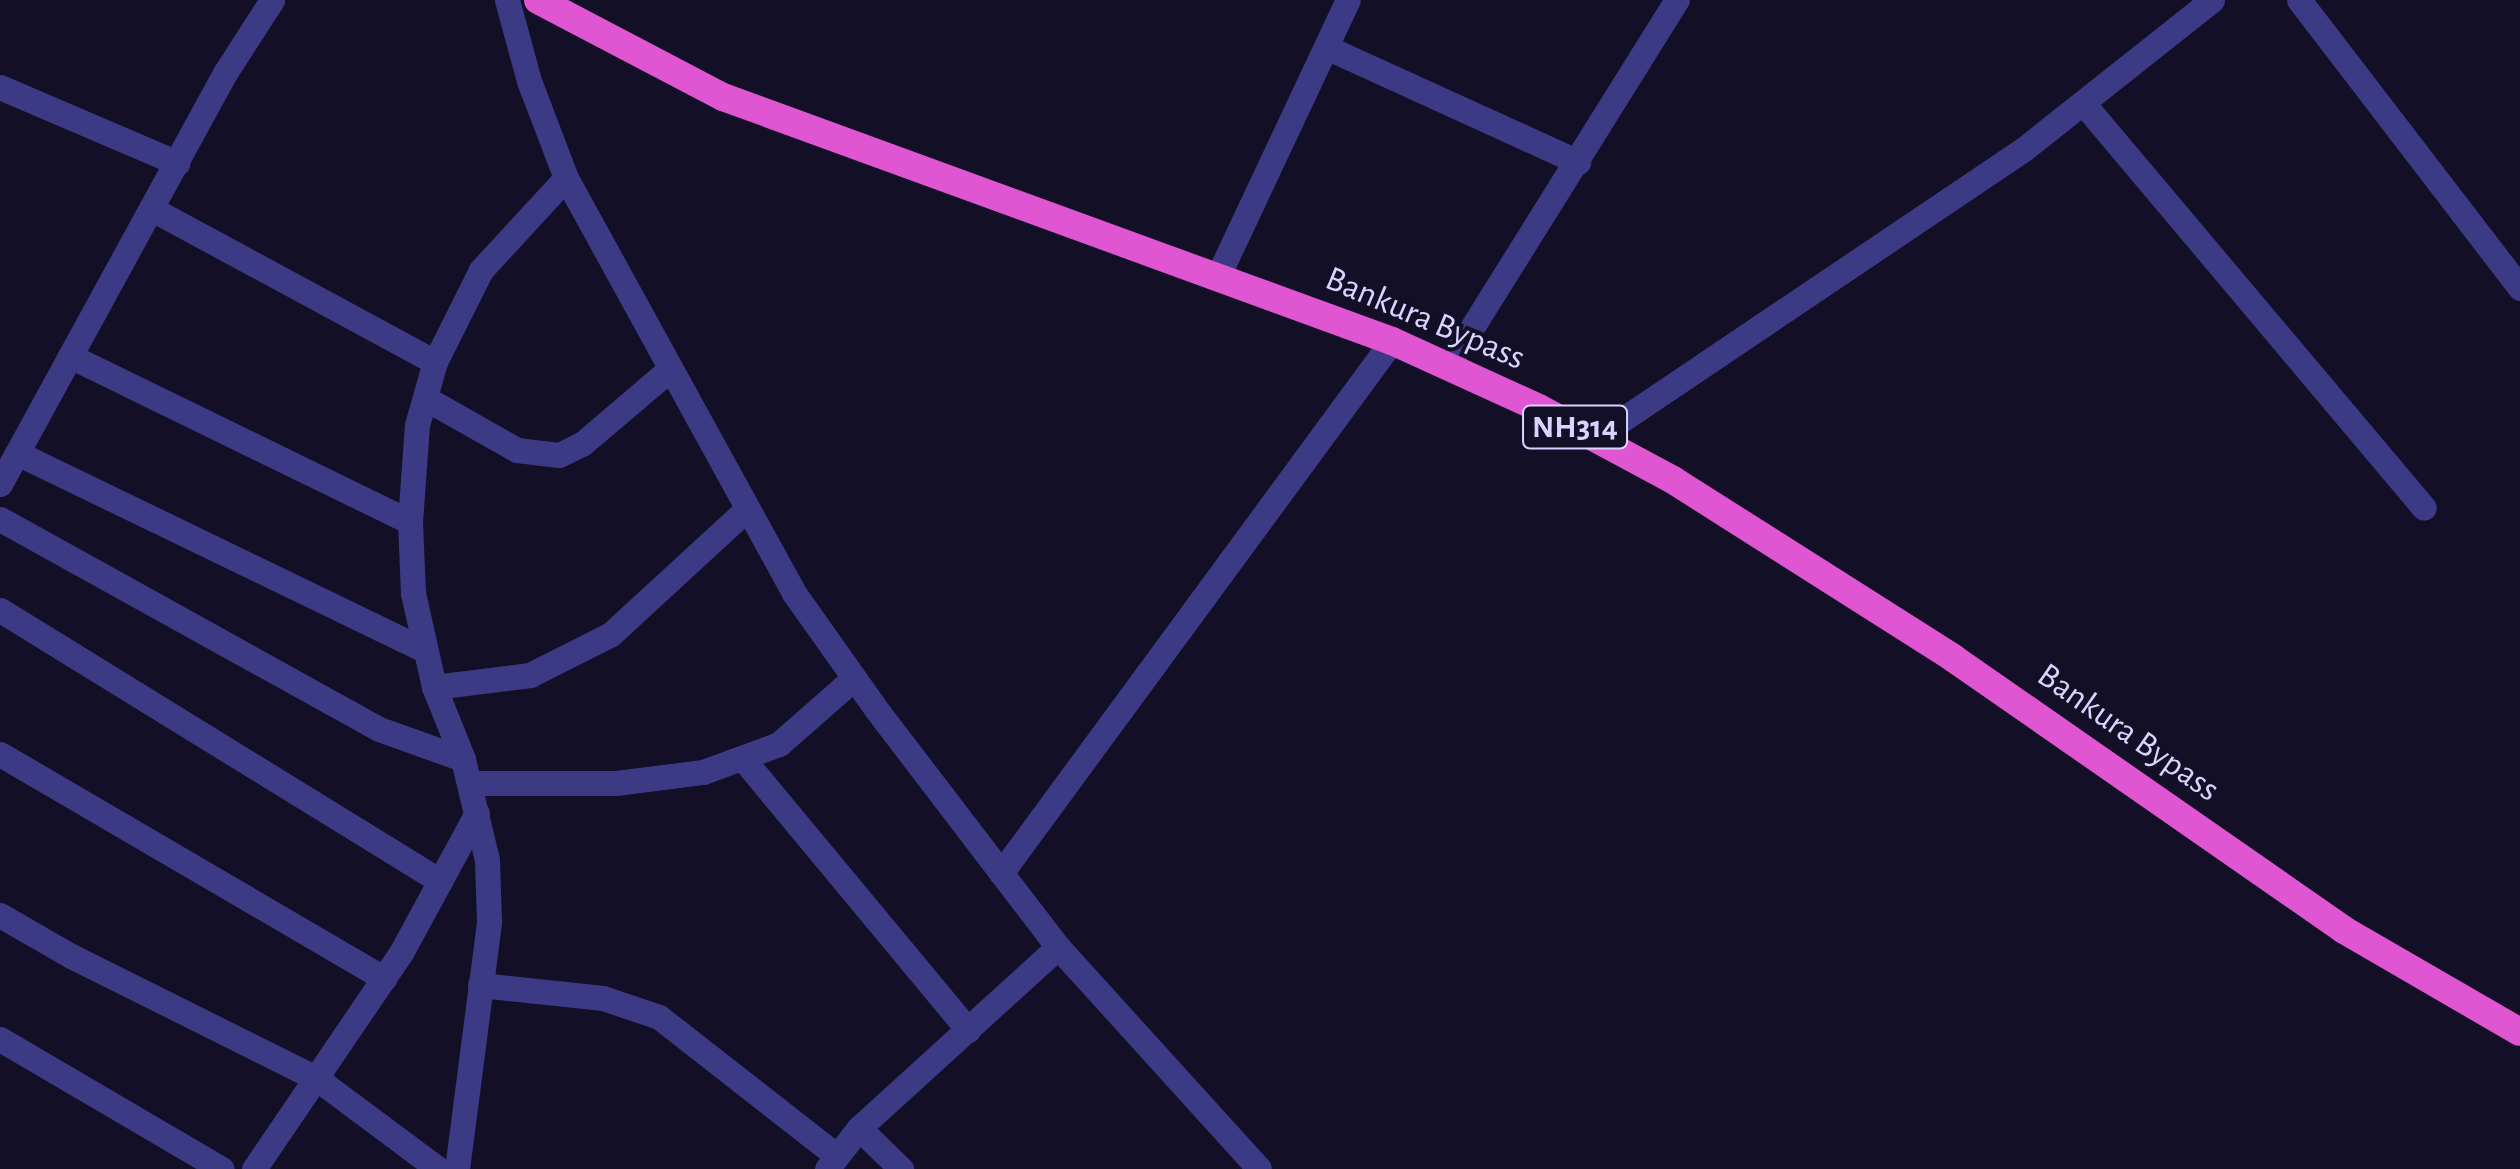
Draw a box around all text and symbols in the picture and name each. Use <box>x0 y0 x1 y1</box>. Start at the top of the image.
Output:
street label: Bankura Bypass <box>1319 258 1531 380</box>
road number: NH314 <box>1520 400 1630 454</box>
street label: Bankura Bypass <box>2029 655 2227 811</box>

